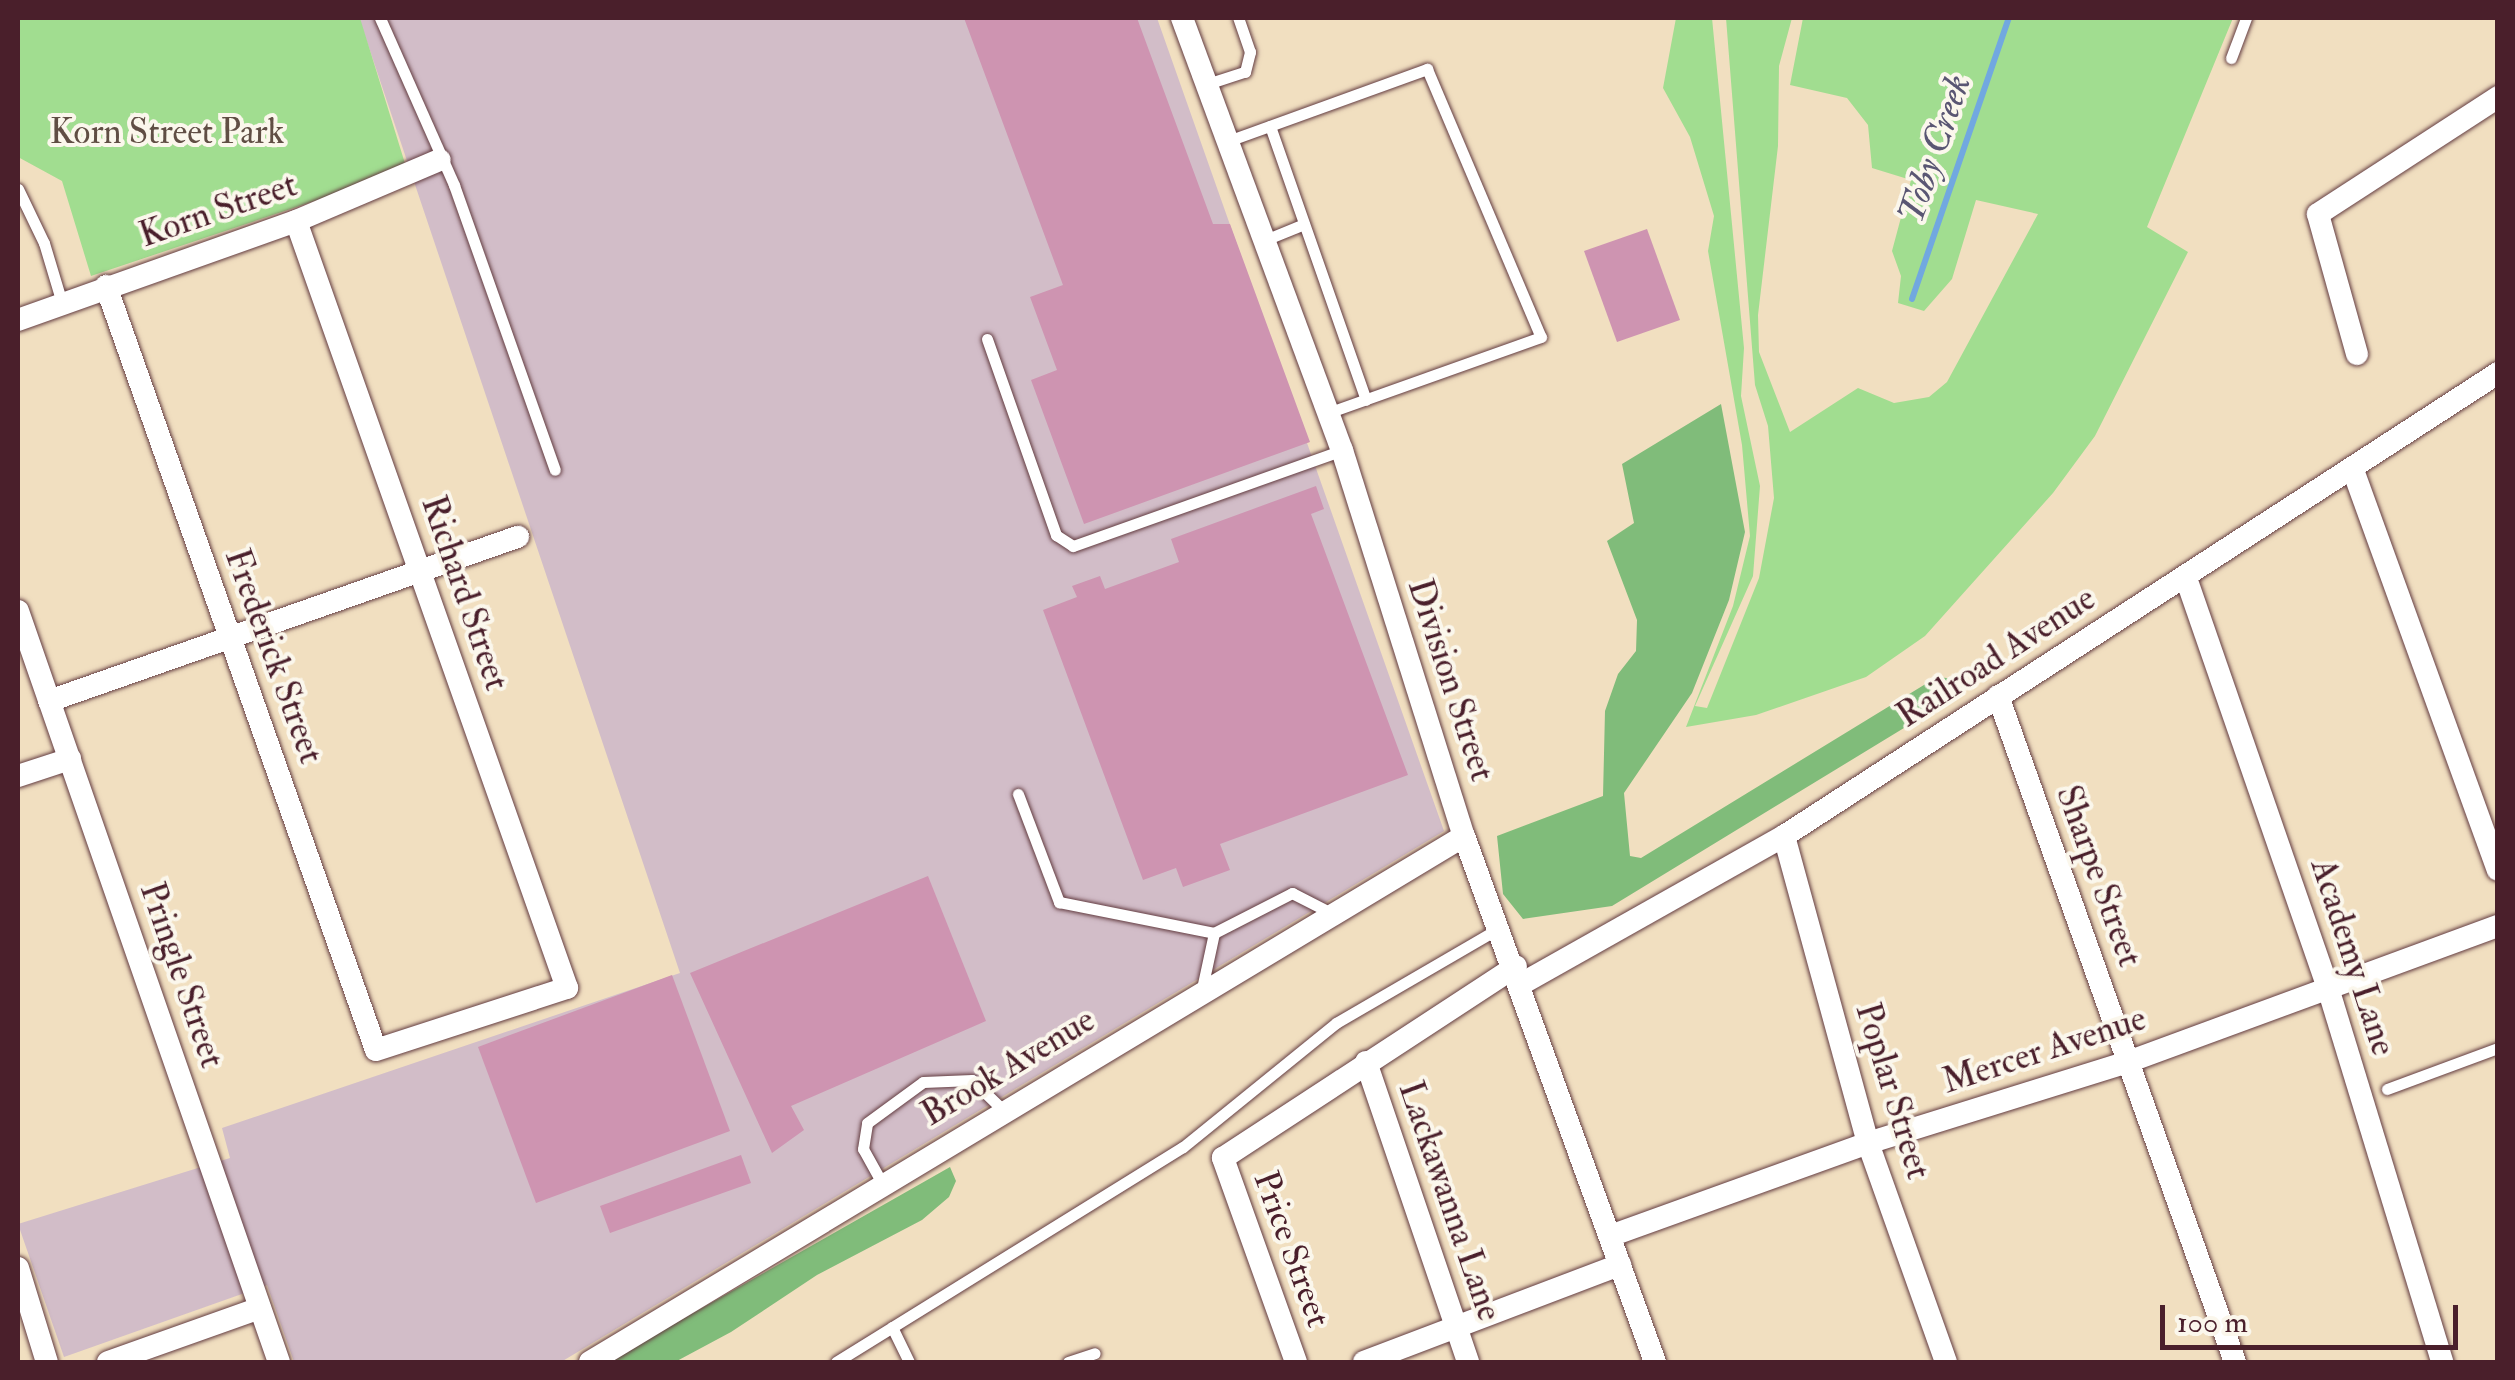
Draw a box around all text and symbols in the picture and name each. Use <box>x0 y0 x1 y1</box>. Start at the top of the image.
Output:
water label: Toby Creek <box>1888 69 1982 229</box>
park label: Korn Street Park <box>50 111 284 153</box>
street label: Korn Street <box>134 164 302 256</box>
street label: Richard Street <box>412 490 518 696</box>
street label: Frederick Street <box>216 543 332 769</box>
street label: Division Street <box>1399 574 1503 786</box>
street label: Railroad Avenue <box>1889 577 2103 737</box>
street label: Sharpe Street <box>2047 780 2151 972</box>
street label: Academy Lane <box>2301 853 2405 1061</box>
street label: Pringle Street <box>131 877 233 1073</box>
street label: Mercer Avenue <box>1937 997 2151 1103</box>
street label: Poplar Street <box>1846 998 1940 1184</box>
street label: Brook Avenue <box>914 999 1102 1135</box>
street label: Lackawanna Lane <box>1389 1076 1511 1326</box>
street label: Price Street <box>1244 1165 1340 1333</box>
scale bar <box>2165 1285 2462 1347</box>
text: 100 m <box>2177 1304 2248 1341</box>

